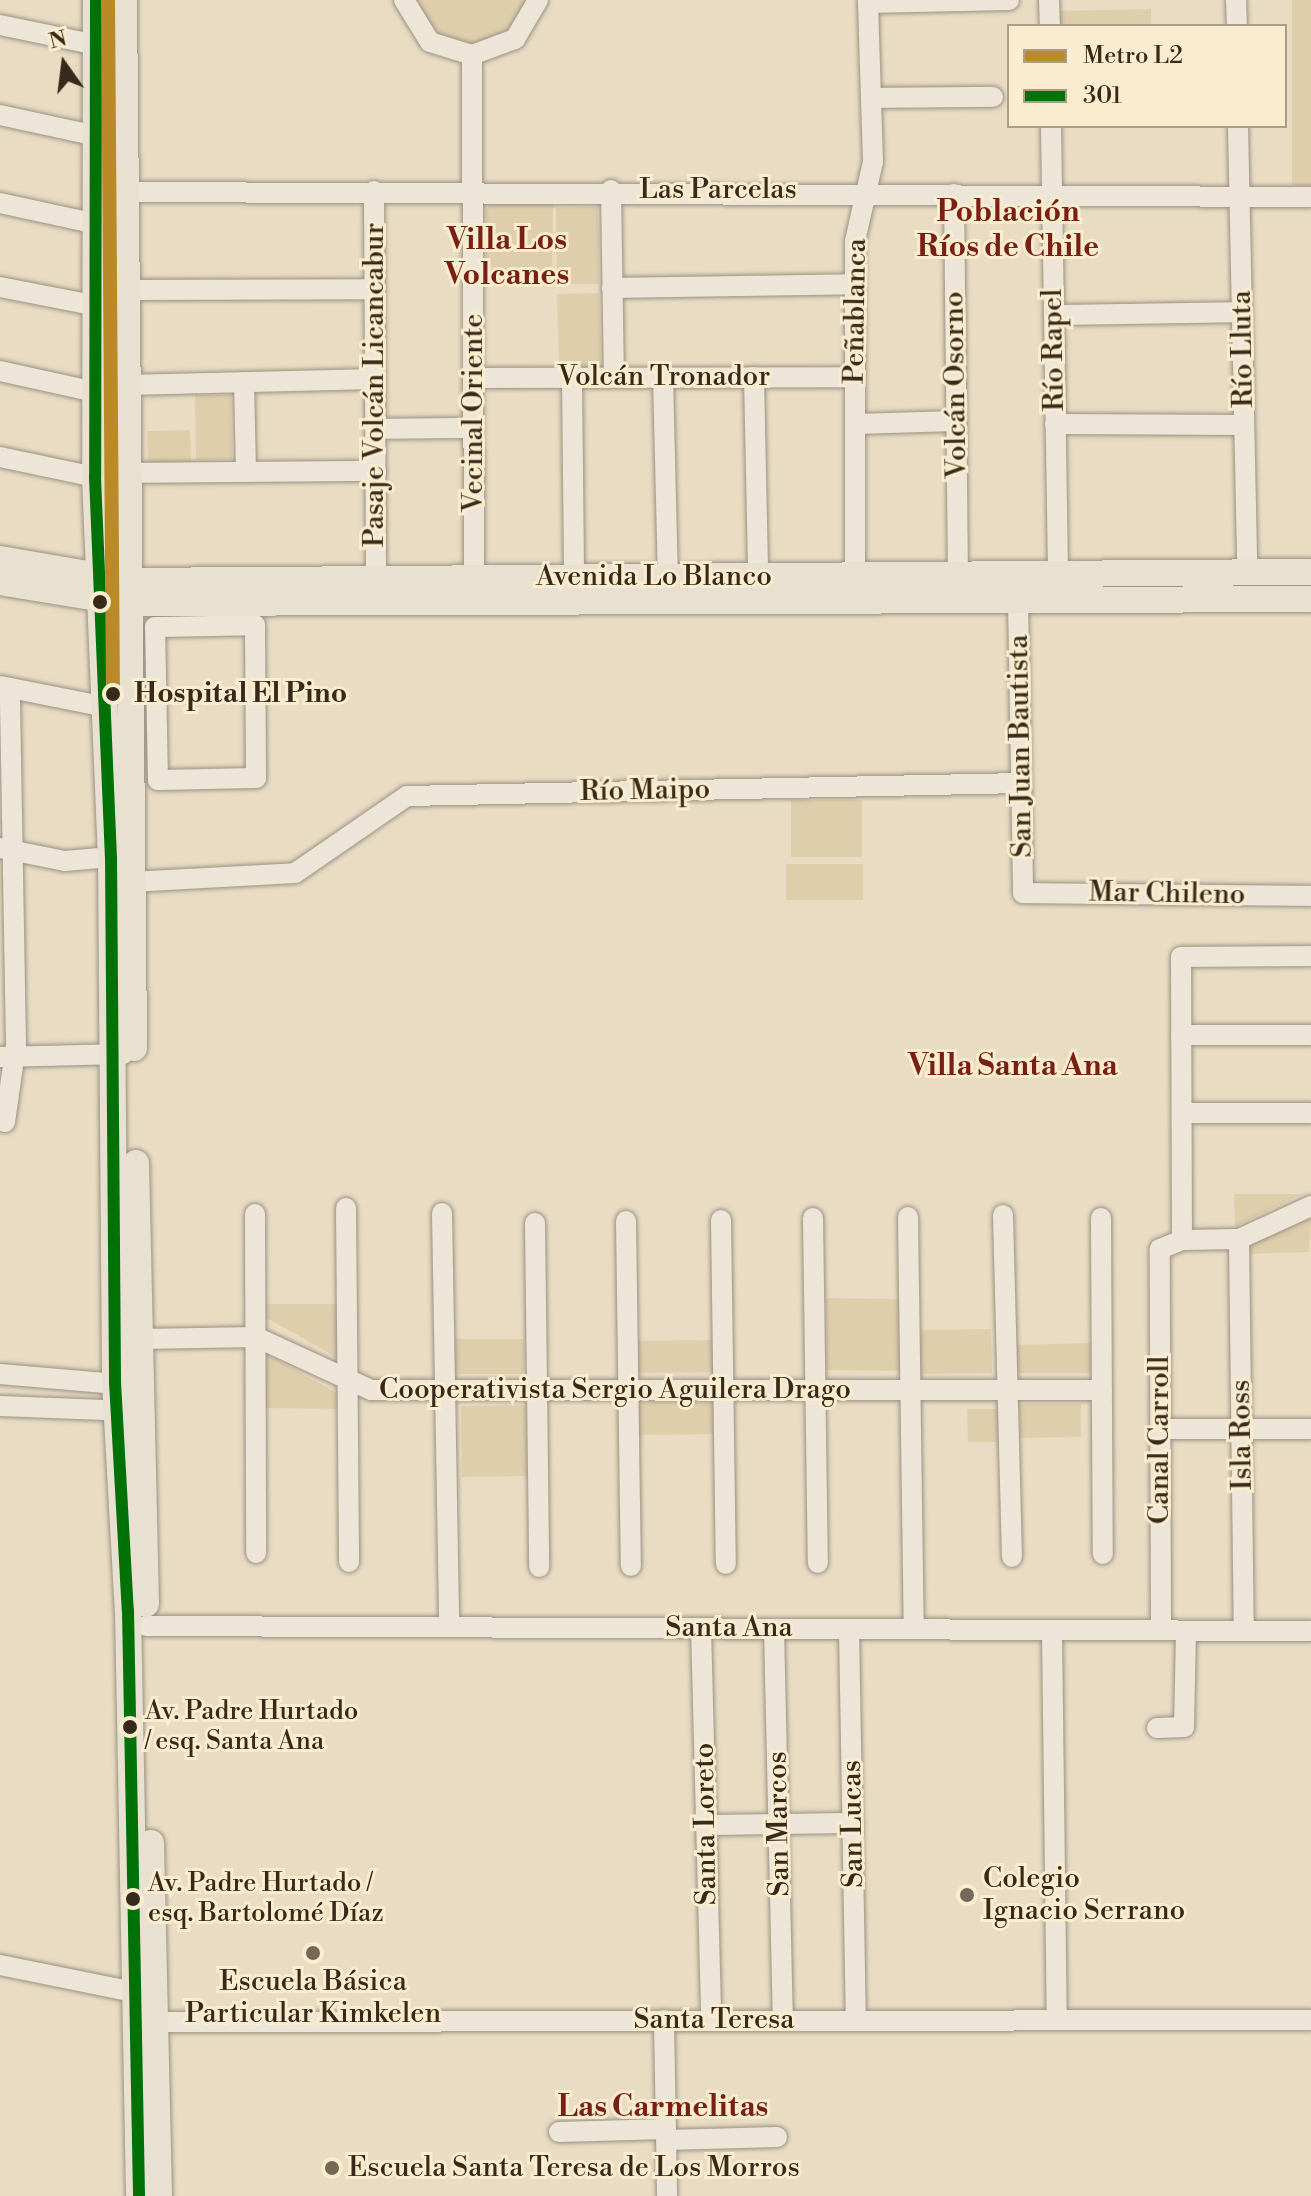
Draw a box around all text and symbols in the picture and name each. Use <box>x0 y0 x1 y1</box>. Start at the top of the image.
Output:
north arrow <box>24 24 104 104</box>
legend <box>1007 24 1287 128</box>
text: N <box>46 25 70 55</box>
text: Metro L2 <box>1083 41 1183 71</box>
text: 301 <box>1083 81 1122 111</box>
street label: Las Parcelas <box>639 173 797 207</box>
district label: Población Ríos de Chile <box>917 194 1099 264</box>
district label: Villa Los Volcanes <box>445 222 569 292</box>
street label: Pasaje Volcán Licancabur <box>358 223 392 547</box>
street label: Peñablanca <box>838 238 874 384</box>
street label: Río Rapel <box>1036 288 1072 412</box>
street label: Río Lluta <box>1225 290 1261 408</box>
street label: Volcán Osorno <box>938 291 974 479</box>
street label: Vecinal Oriente <box>457 314 491 512</box>
street label: Volcán Tronador <box>558 360 770 394</box>
street label: Avenida Lo Blanco <box>536 560 772 594</box>
unlabelled marker <box>92 594 108 610</box>
street label: San Juan Bautista <box>1002 634 1040 858</box>
place label: Hospital El Pino <box>134 677 347 711</box>
marker: Hospital El Pino <box>99 680 127 708</box>
street label: Río Maipo <box>580 773 710 809</box>
street label: Mar Chileno <box>1088 876 1246 912</box>
district label: Villa Santa Ana <box>908 1048 1118 1084</box>
street label: Canal Carroll <box>1143 1356 1177 1524</box>
street label: Cooperativista Sergio Aguilera Drago <box>379 1373 851 1407</box>
street label: Isla Ross <box>1224 1379 1260 1491</box>
street label: Santa Ana <box>665 1611 793 1645</box>
place label: Av. Padre Hurtado / esq. Santa Ana <box>145 1696 358 1758</box>
marker: Av. Padre Hurtado / esq. Santa Ana <box>122 1719 138 1735</box>
street label: Santa Loreto <box>688 1742 724 1906</box>
street label: San Marcos <box>761 1751 797 1897</box>
street label: San Lucas <box>835 1760 871 1888</box>
place label: Colegio Ignacio Serrano <box>983 1862 1185 1928</box>
place label: Av. Padre Hurtado / esq. Bartolomé Díaz <box>148 1868 384 1930</box>
marker: Colegio Ignacio Serrano <box>958 1886 976 1904</box>
marker: Av. Padre Hurtado / esq. Bartolomé Díaz <box>125 1891 141 1907</box>
marker: Escuela Básica Particular Kimkelen <box>304 1944 322 1962</box>
place label: Escuela Básica Particular Kimkelen <box>185 1965 441 2031</box>
street label: Santa Teresa <box>634 2003 794 2037</box>
district label: Las Carmelitas <box>558 2089 768 2125</box>
place label: Escuela Santa Teresa de Los Morros <box>348 2151 800 2185</box>
marker: Escuela Santa Teresa de Los Morros <box>323 2159 341 2177</box>

